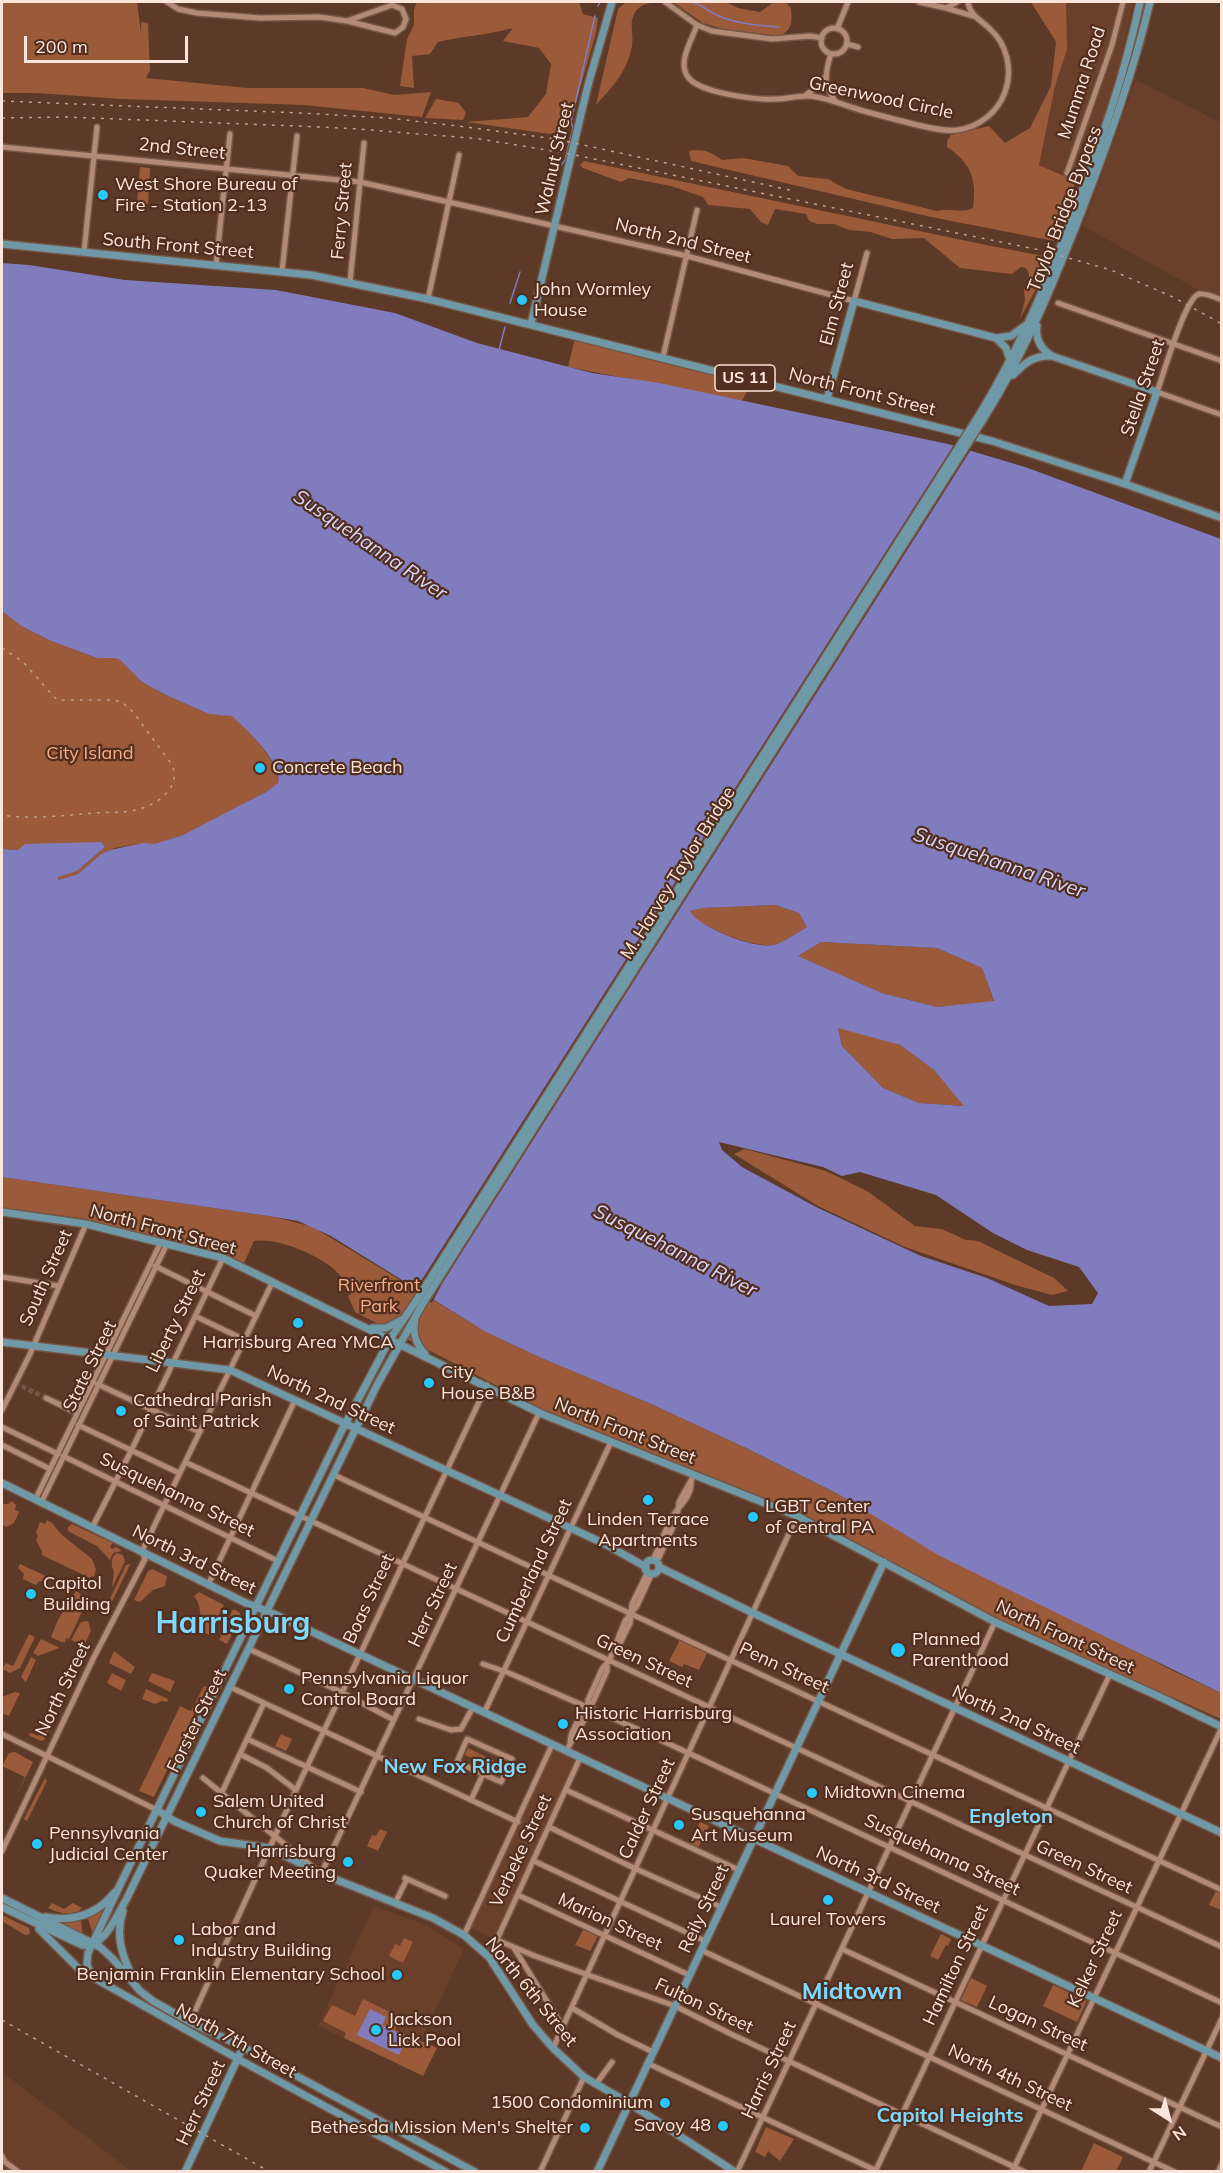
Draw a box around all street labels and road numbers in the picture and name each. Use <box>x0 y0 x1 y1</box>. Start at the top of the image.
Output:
street label: Mumma Road <box>1054 24 1110 142</box>
street label: Greenwood Circle <box>807 72 955 124</box>
street label: Walnut Street <box>531 100 579 218</box>
street label: Taylor Bridge Bypass <box>1023 123 1107 295</box>
street label: 2nd Street <box>138 134 226 164</box>
street label: Ferry Street <box>327 162 357 260</box>
street label: North 2nd Street <box>613 214 753 268</box>
street label: South Front Street <box>102 229 254 263</box>
street label: Elm Street <box>816 260 858 348</box>
street label: Stella Street <box>1116 337 1170 439</box>
street label: North Front Street <box>787 363 937 421</box>
road number: US 11 <box>715 365 775 391</box>
street label: M. Harvey Taylor Bridge <box>616 783 740 963</box>
street label: North Front Street <box>88 1200 238 1260</box>
street label: South Street <box>15 1226 77 1330</box>
street label: Liberty Street <box>142 1266 210 1376</box>
street label: State Street <box>59 1317 121 1415</box>
street label: North 2nd Street <box>263 1361 399 1439</box>
street label: North Front Street <box>551 1393 699 1469</box>
street label: Susquehanna Street <box>96 1448 258 1542</box>
street label: Cumberland Street <box>491 1496 577 1646</box>
street label: North 3rd Street <box>129 1521 259 1599</box>
street label: Boas Street <box>339 1551 399 1647</box>
street label: Herr Street <box>404 1559 462 1651</box>
street label: North Front Street <box>992 1595 1138 1679</box>
street label: Green Street <box>592 1629 696 1693</box>
street label: North Street <box>31 1638 95 1740</box>
street label: Penn Street <box>736 1638 832 1698</box>
street label: Forster Street <box>163 1666 231 1776</box>
street label: North 2nd Street <box>948 1681 1084 1759</box>
street label: Calder Street <box>614 1755 680 1863</box>
street label: Verbeke Street <box>485 1791 557 1911</box>
street label: Susquehanna Street <box>861 1809 1023 1901</box>
street label: Green Street <box>1032 1835 1136 1899</box>
street label: North 3rd Street <box>812 1842 944 1918</box>
street label: Reily Street <box>674 1862 734 1956</box>
street label: Marion Street <box>555 1888 665 1956</box>
street label: Hamilton Street <box>919 1901 993 2029</box>
street label: Kelker Street <box>1063 1907 1127 2011</box>
street label: North 6th Street <box>480 1933 582 2051</box>
street label: Fulton Street <box>651 1974 757 2038</box>
street label: Logan Street <box>985 1992 1091 2056</box>
street label: North 7th Street <box>172 1999 300 2083</box>
street label: Harris Street <box>737 2018 801 2122</box>
street label: North 4th Street <box>945 2040 1075 2116</box>
street label: Herr Street <box>172 2057 230 2149</box>

